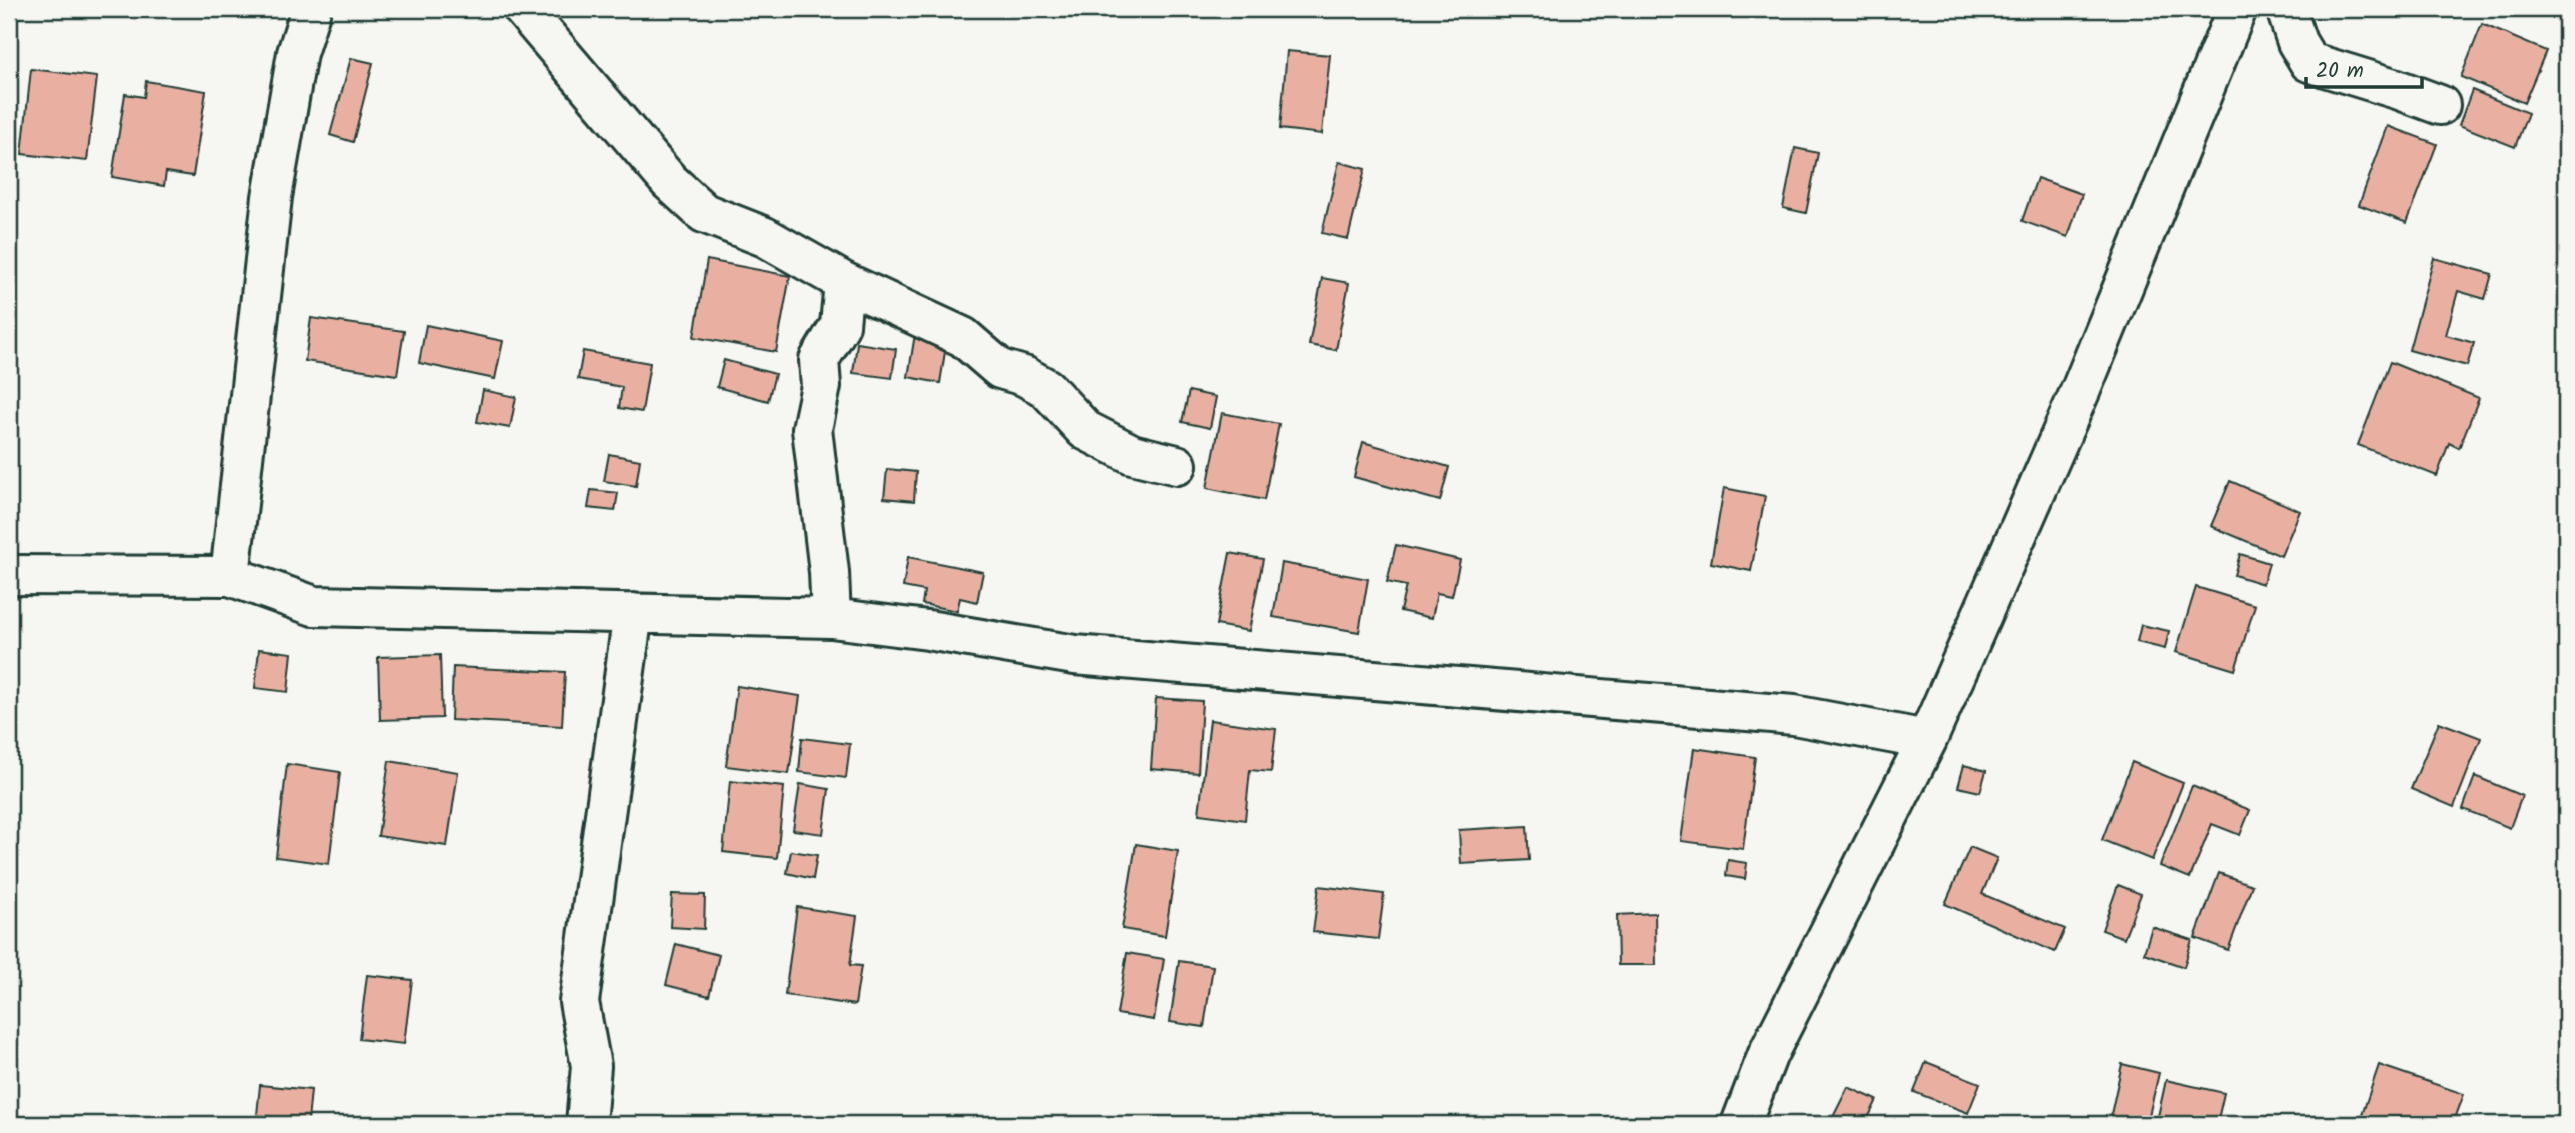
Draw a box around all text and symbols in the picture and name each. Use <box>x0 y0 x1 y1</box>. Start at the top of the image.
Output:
scale bar <box>2306 46 2421 90</box>
text: 20 m <box>2316 55 2364 88</box>

